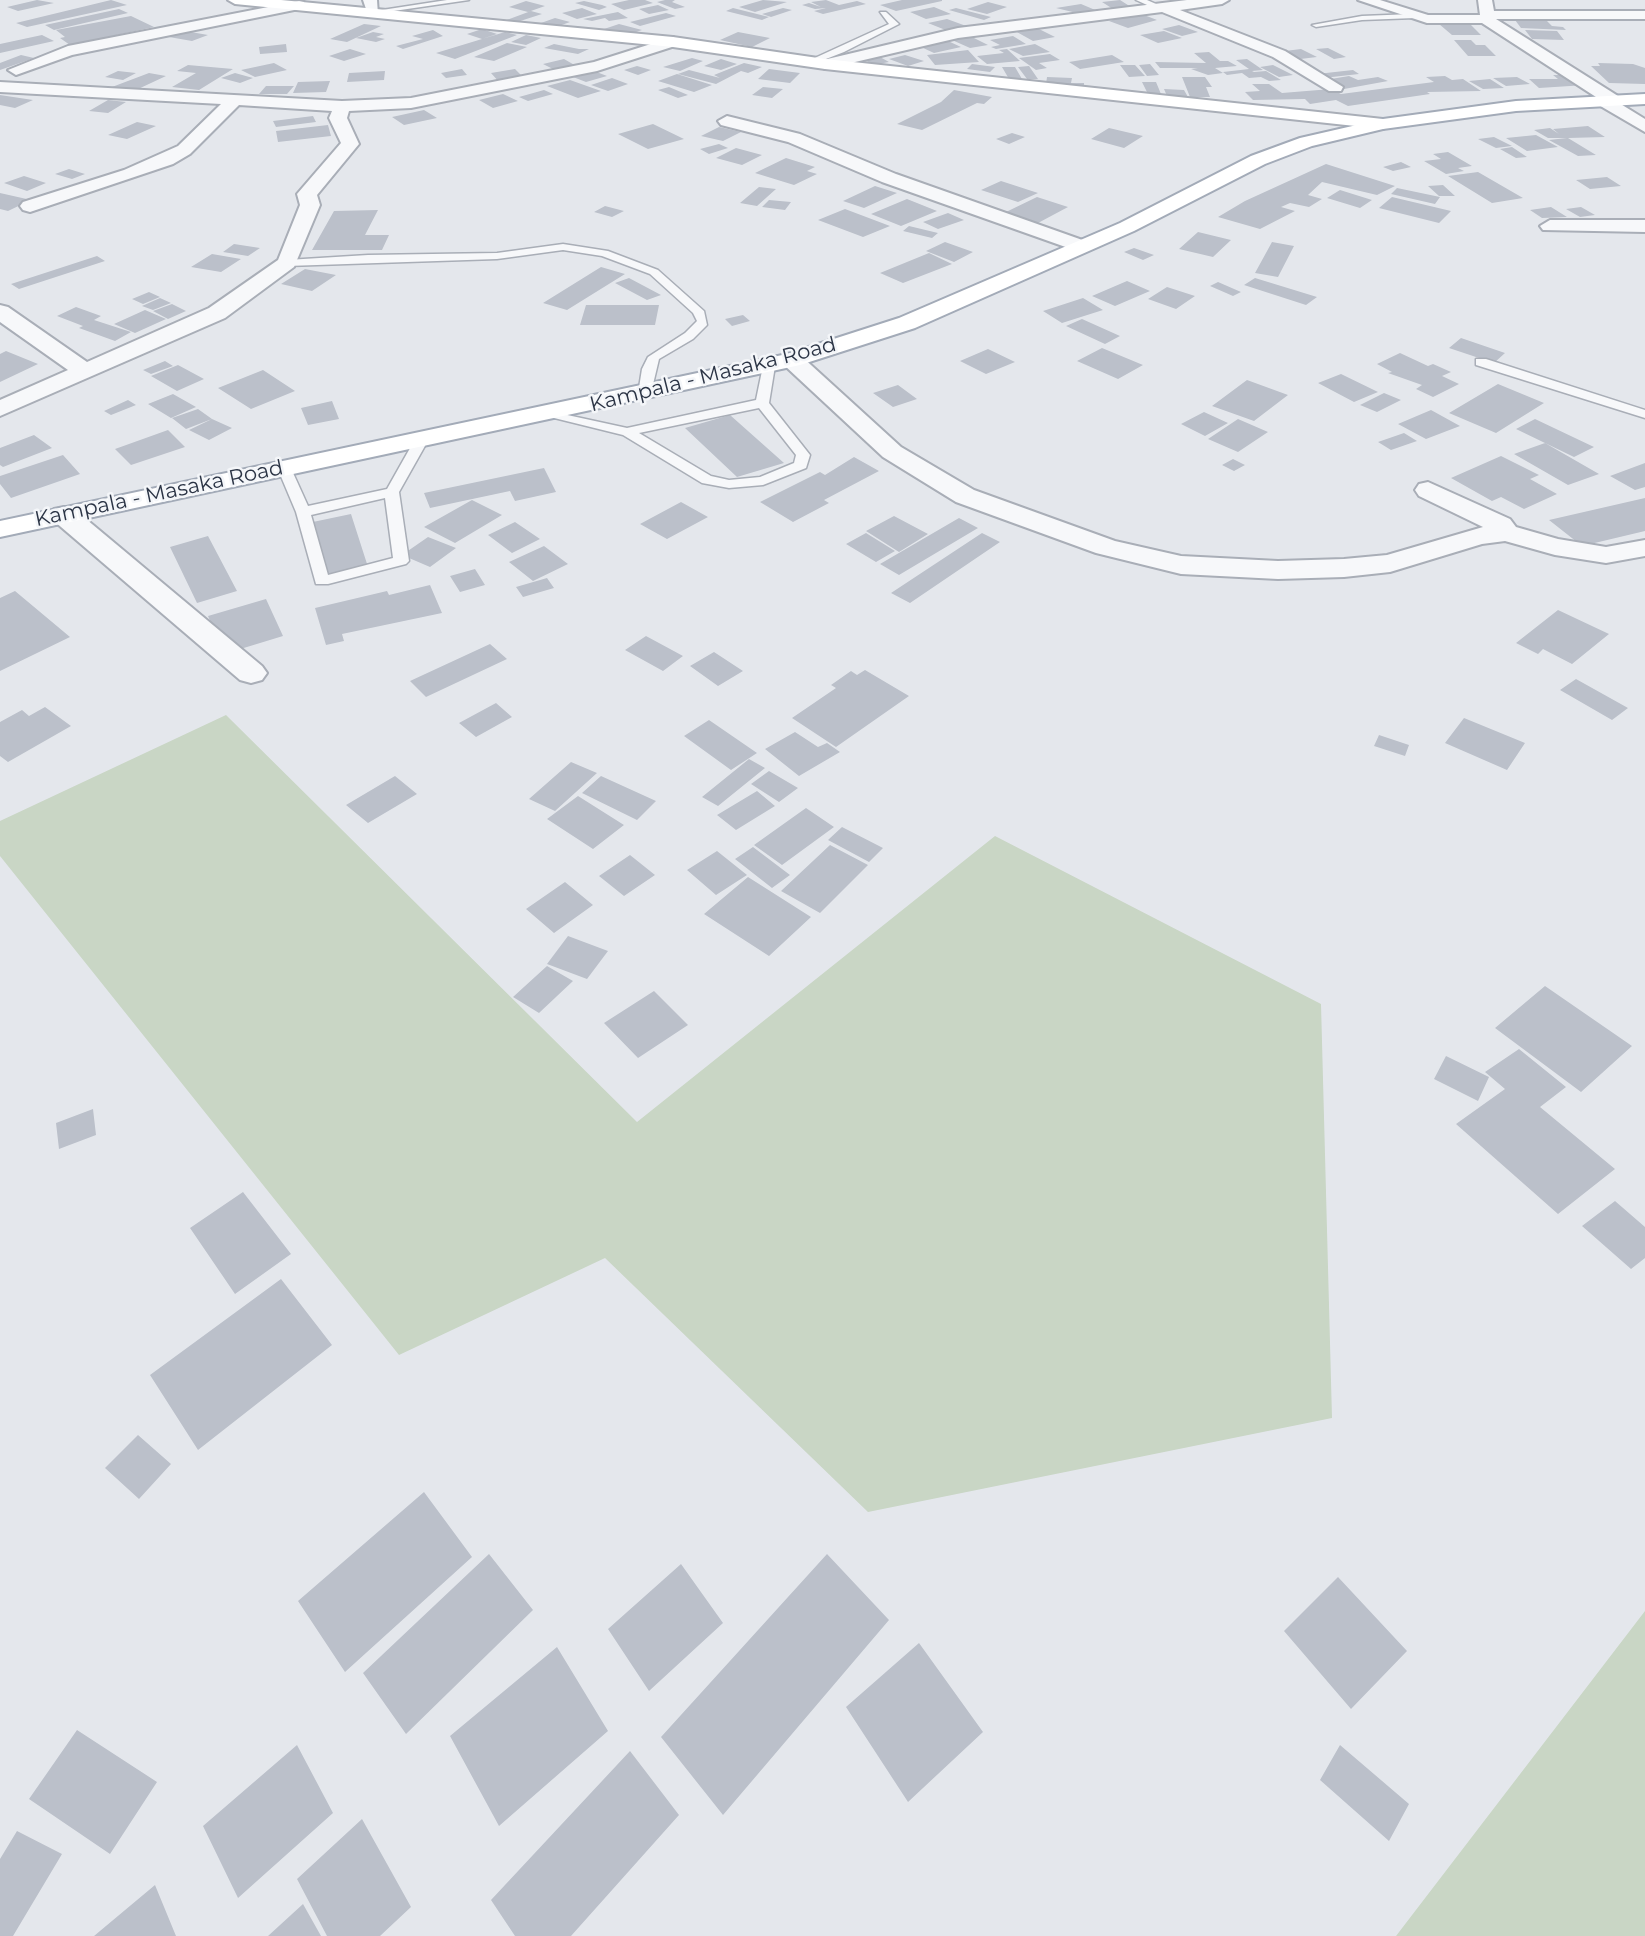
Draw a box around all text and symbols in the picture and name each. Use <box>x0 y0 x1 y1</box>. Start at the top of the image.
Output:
street label: Kampala - Masaka Road <box>587 332 839 418</box>
street label: Kampala - Masaka Road <box>33 455 285 533</box>

